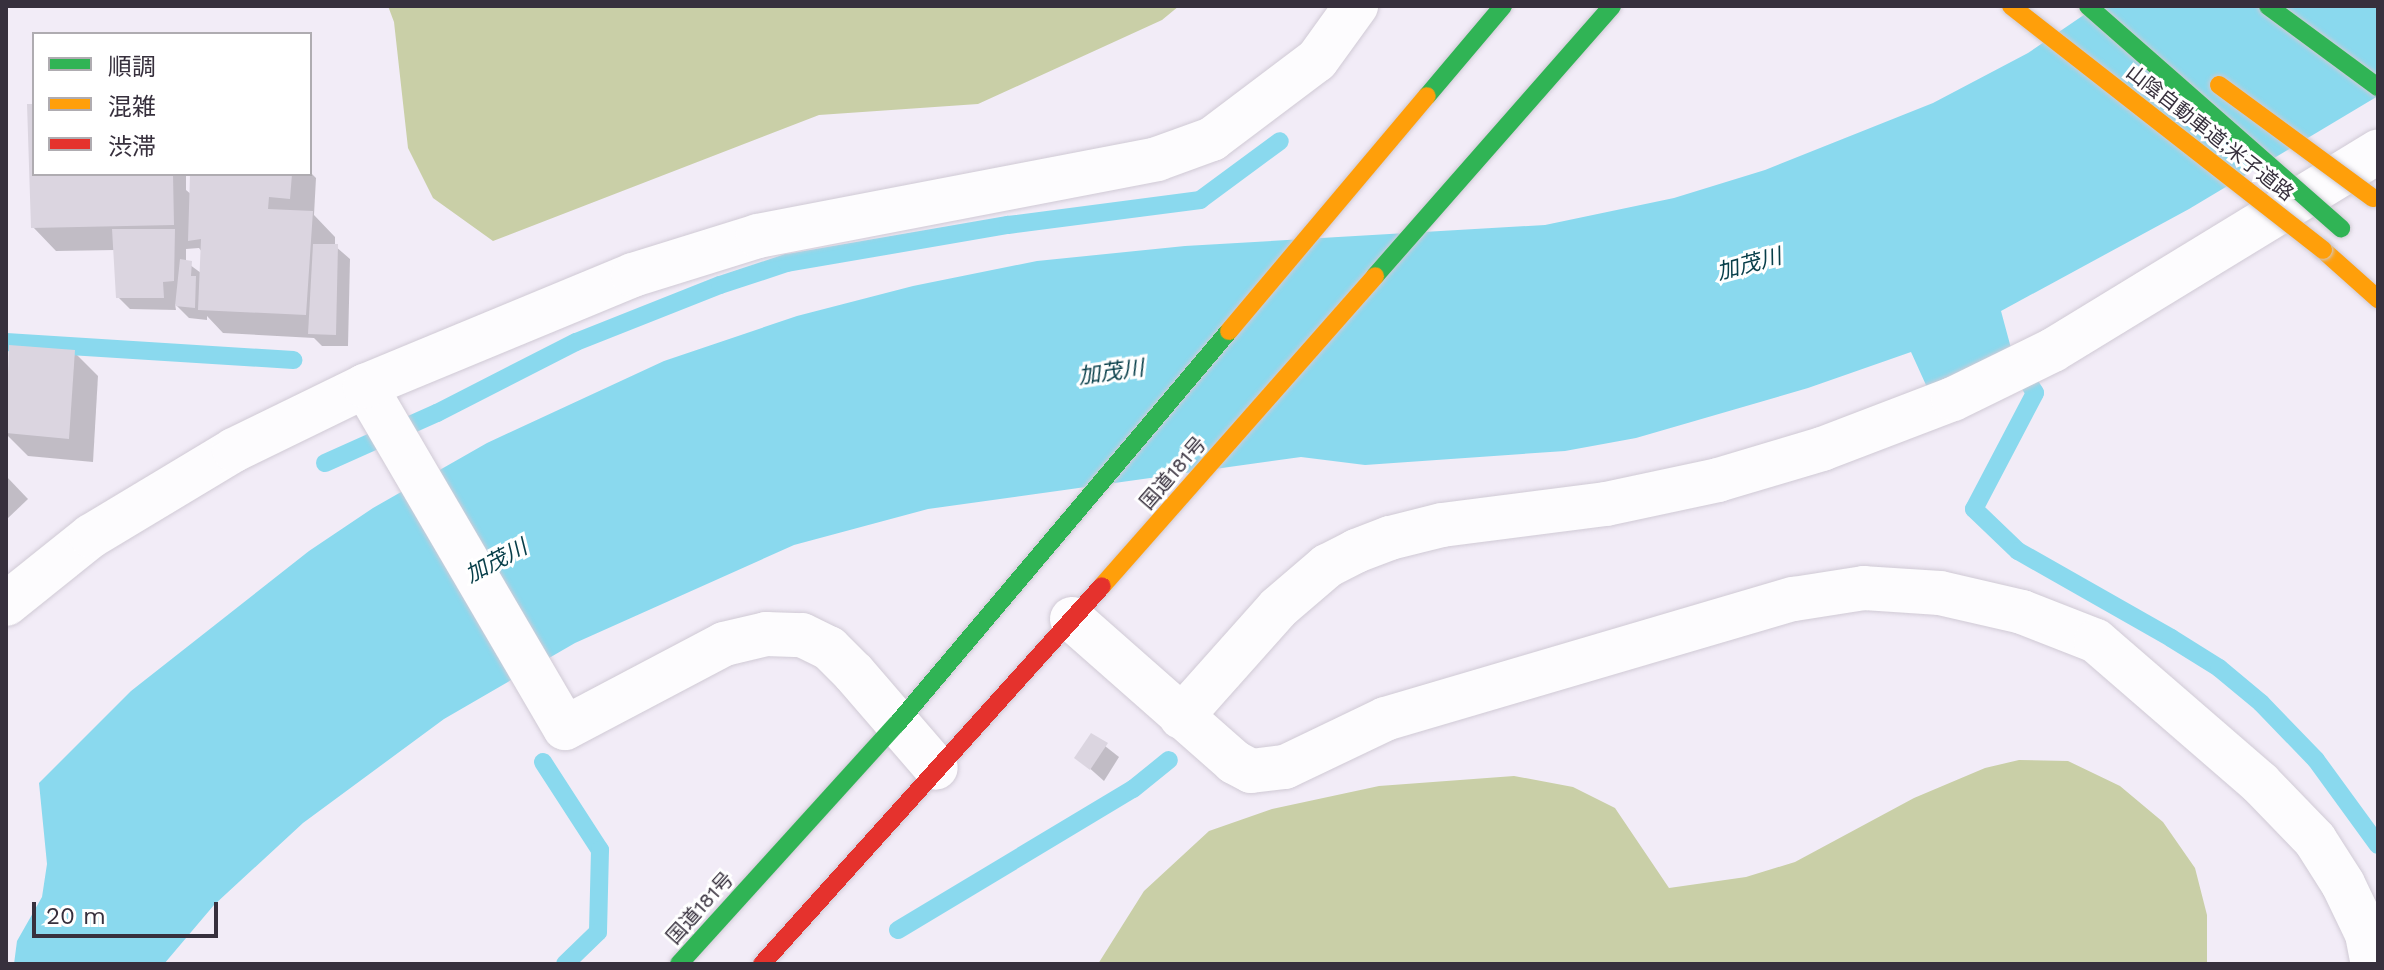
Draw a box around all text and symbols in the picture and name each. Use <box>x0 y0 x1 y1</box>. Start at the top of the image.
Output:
legend <box>32 32 312 176</box>
text: 順調 <box>108 53 156 81</box>
street label: 山陰自動車道;米子道路 <box>2121 60 2299 206</box>
text: 混雑 <box>108 93 156 121</box>
text: 渋滞 <box>108 133 156 161</box>
water label: 加茂川 <box>1714 243 1784 285</box>
water label: 加茂川 <box>1076 354 1146 390</box>
street label: 国道181号 <box>1135 432 1211 514</box>
water label: 加茂川 <box>461 534 531 588</box>
street label: 国道181号 <box>662 867 738 949</box>
scale bar <box>36 886 222 936</box>
text: 20 m <box>46 902 106 930</box>

